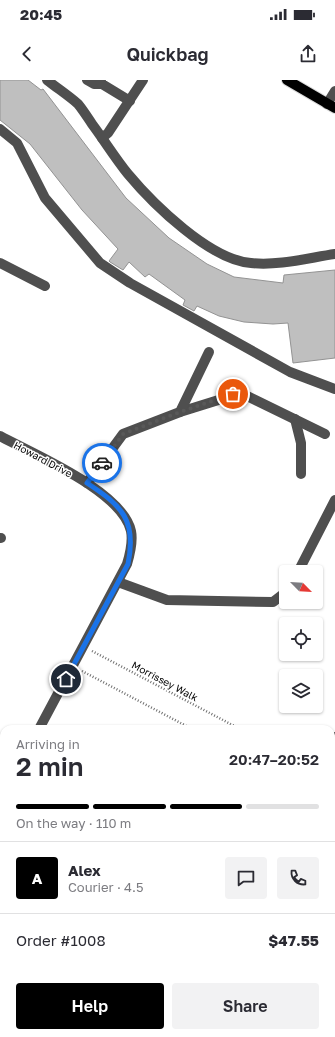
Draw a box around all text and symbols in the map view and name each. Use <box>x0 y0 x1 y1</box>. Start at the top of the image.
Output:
text: 20:45 <box>20 5 62 23</box>
icon: back <box>16 43 38 65</box>
text: Quickbag <box>126 43 209 65</box>
icon: share <box>297 43 319 65</box>
pin <box>216 377 250 411</box>
icon: bag <box>222 383 244 405</box>
street label: Howard Drive <box>12 439 74 479</box>
courier <box>82 443 122 483</box>
icon: car <box>91 452 113 474</box>
north arrow <box>279 565 323 609</box>
map controls <box>279 565 323 713</box>
button: locate <box>279 617 323 661</box>
street label: Morrissey Walk <box>130 659 200 704</box>
pin <box>49 662 83 696</box>
icon: home <box>55 668 77 690</box>
button: layers <box>279 669 323 713</box>
text: Arriving in <box>16 736 80 752</box>
text: 20:47–20:52 <box>229 750 319 768</box>
text: 2 min <box>16 751 84 782</box>
text: On the way · 110 m <box>16 815 131 831</box>
button: chat <box>225 857 267 899</box>
button: phone <box>277 857 319 899</box>
text: Alex <box>68 861 101 879</box>
text: A <box>32 869 42 887</box>
text: Courier · 4.5 <box>68 879 143 895</box>
text: Order #1008 <box>16 931 106 949</box>
text: $47.55 <box>268 931 319 949</box>
button: Help <box>16 983 164 1029</box>
button: Share <box>172 983 319 1029</box>

